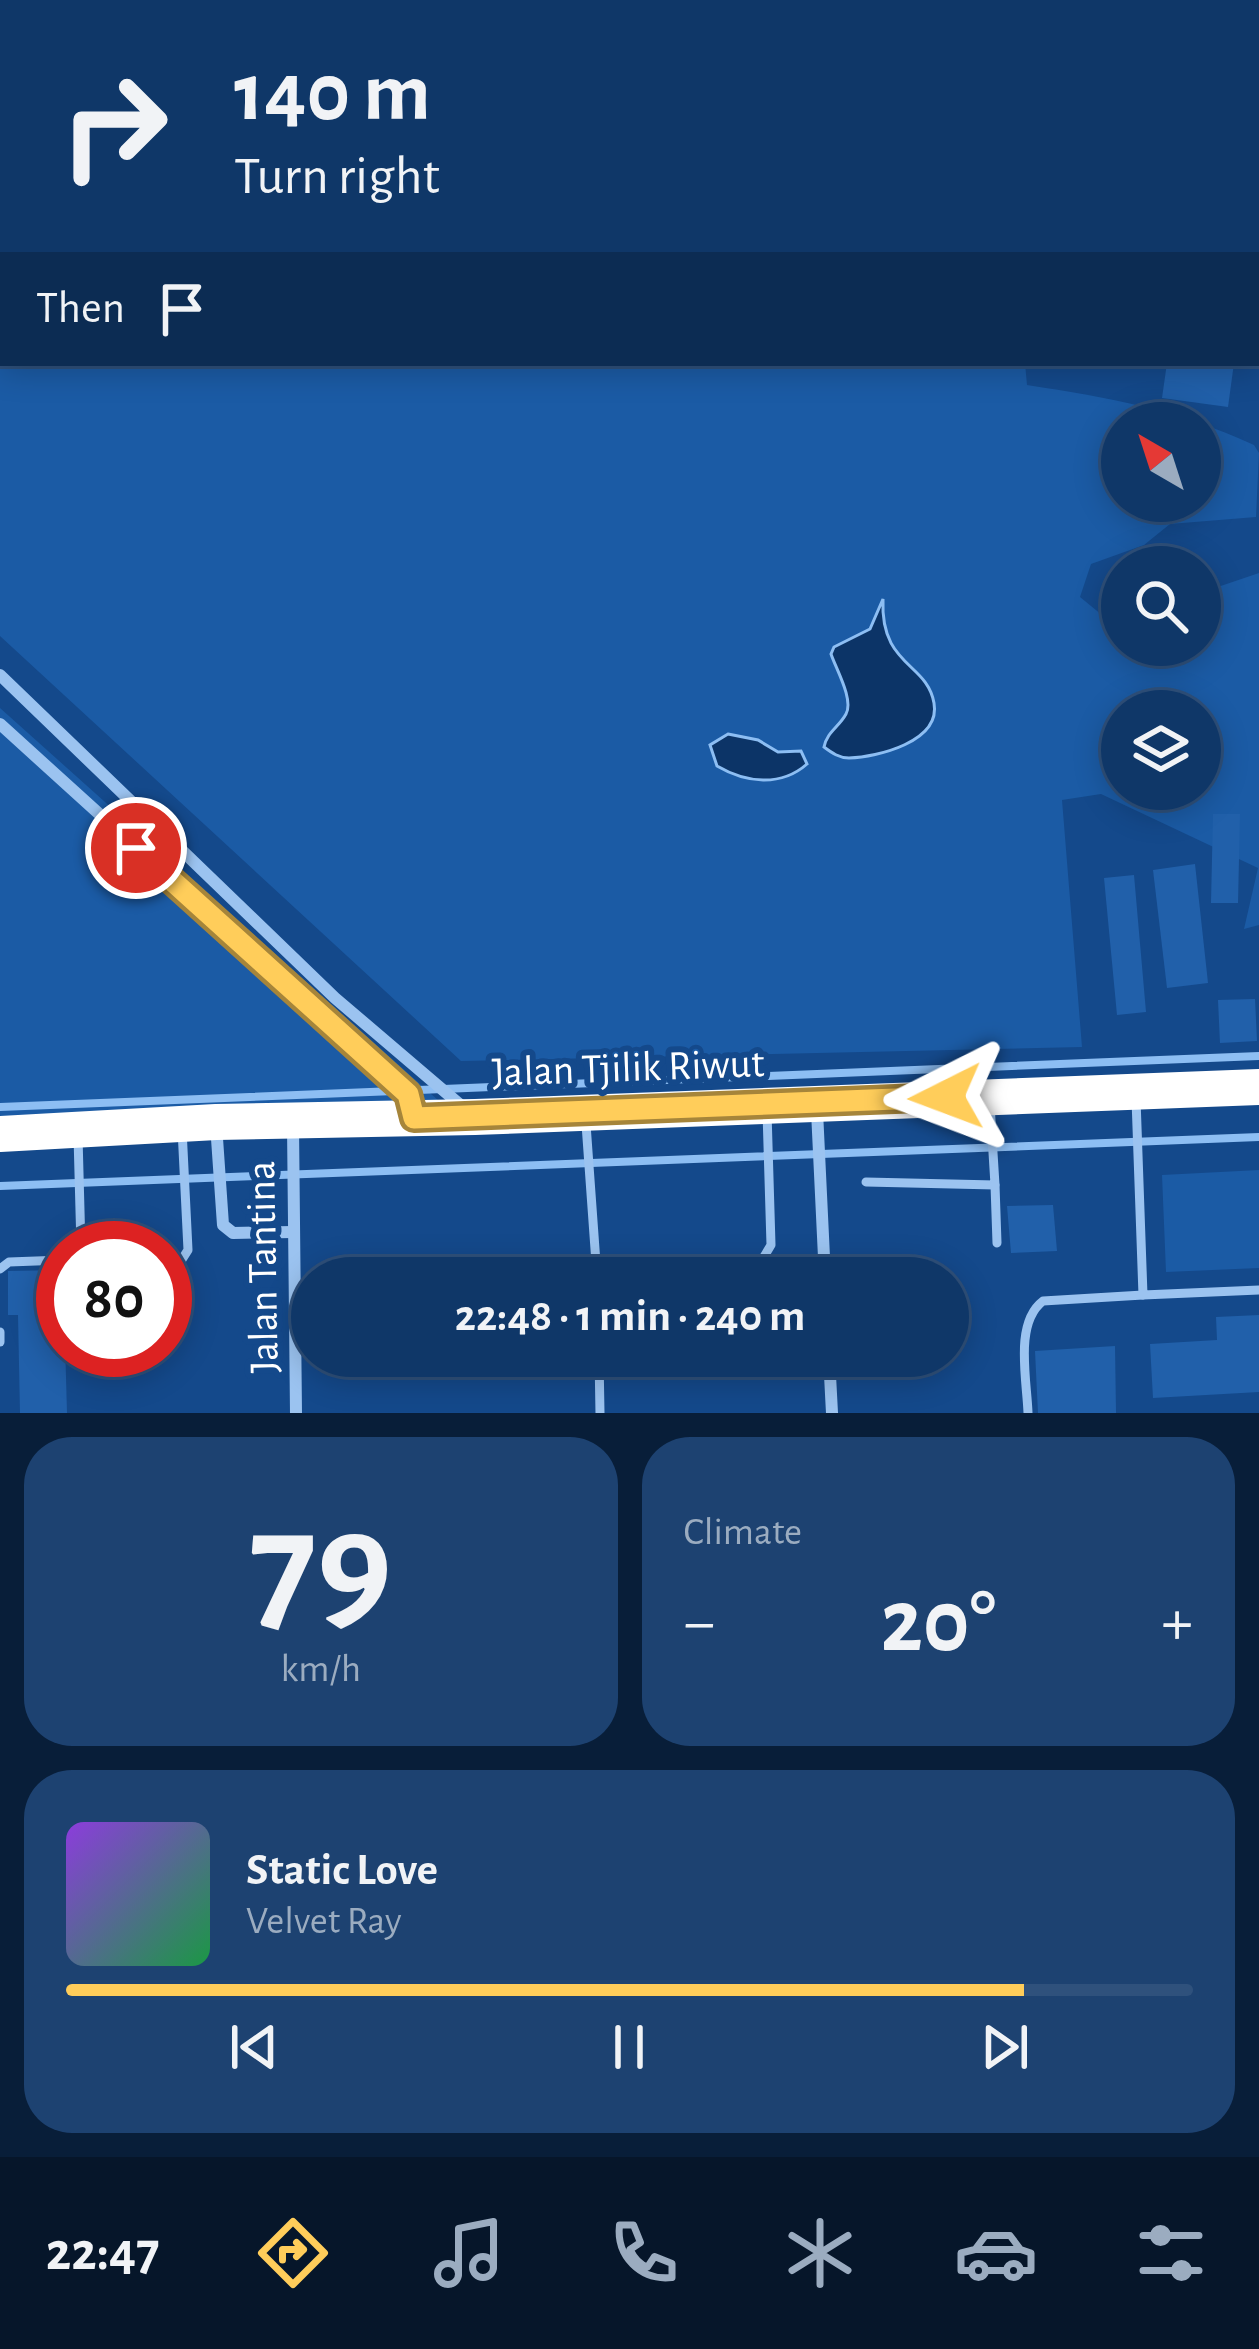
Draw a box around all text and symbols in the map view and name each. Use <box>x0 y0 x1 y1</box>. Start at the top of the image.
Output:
icon: right <box>36 48 192 204</box>
text: 140 m <box>234 52 431 136</box>
text: Turn right <box>234 150 440 204</box>
icon: arrive <box>149 276 215 342</box>
text: Then <box>36 286 125 331</box>
north arrow <box>1101 402 1221 522</box>
map controls <box>1101 402 1221 810</box>
button: search <box>1101 546 1221 666</box>
button: layers <box>1101 690 1221 810</box>
pin <box>85 797 187 899</box>
icon: arrive <box>103 815 169 881</box>
position arrow <box>883 1034 1009 1160</box>
street label: Jalan Tjilik Riwut <box>491 1042 765 1094</box>
street label: Jalan Tantina <box>240 1160 286 1374</box>
speed limit sign: 80 <box>36 1221 192 1377</box>
text: 22:48 · 1 min · 240 m <box>455 1294 805 1339</box>
text: 79 <box>249 1490 392 1646</box>
text: Climate <box>684 1513 802 1552</box>
text: 20° <box>880 1578 996 1668</box>
text: − <box>684 1590 715 1656</box>
text: + <box>1161 1590 1193 1656</box>
text: km/h <box>281 1650 361 1689</box>
text: Static Love <box>246 1848 438 1893</box>
text: Velvet Ray <box>246 1902 402 1941</box>
icon: previous <box>221 2014 287 2080</box>
icon: pause <box>596 2014 662 2080</box>
icon: next <box>972 2014 1038 2080</box>
icon: directions <box>251 2211 335 2295</box>
icon: music <box>427 2211 511 2295</box>
icon: phone <box>602 2211 686 2295</box>
icon: climate <box>778 2211 862 2295</box>
icon: car <box>954 2211 1038 2295</box>
icon: filters <box>1129 2211 1213 2295</box>
text: 22:47 <box>46 2226 160 2280</box>

